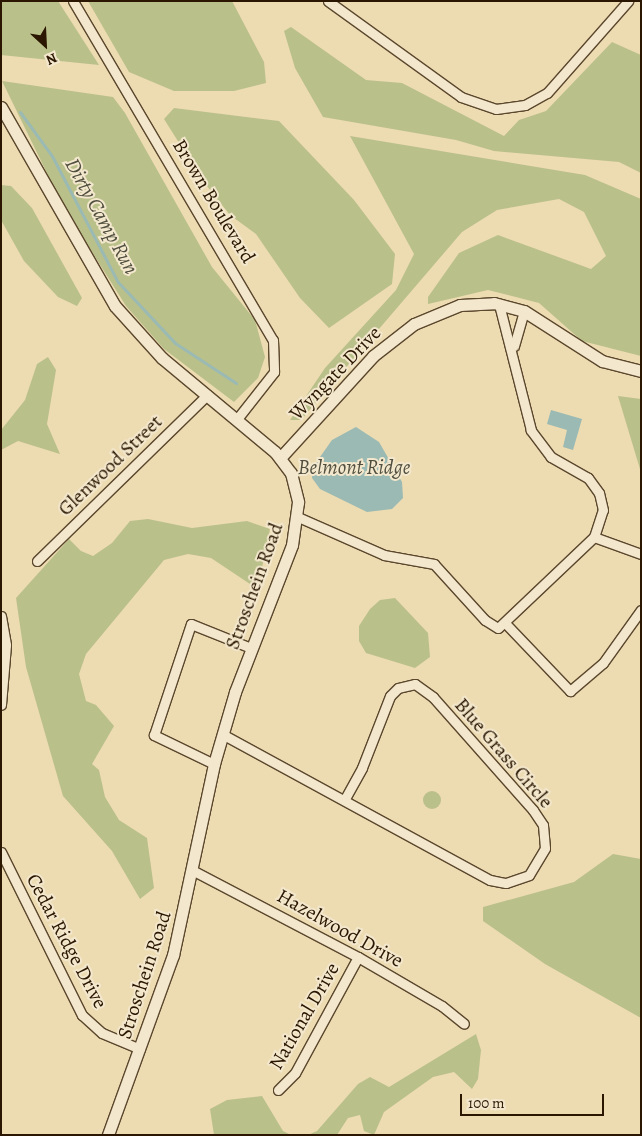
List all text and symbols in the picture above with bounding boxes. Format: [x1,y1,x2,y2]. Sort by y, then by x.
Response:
north arrow [20,20,70,70]
text: N [43,48,60,70]
street label: Brown Boulevard [168,135,260,267]
water label: Dirty Camp Run [60,154,144,278]
street label: Wyngate Drive [284,321,386,425]
street label: Glenwood Street [53,409,167,521]
water label: Belmont Ridge [298,454,410,480]
street label: Stroschein Road [220,519,288,653]
street label: Blue Grass Circle [450,693,558,813]
street label: Cedar Ridge Drive [21,870,113,1012]
street label: Hazelwood Drive [273,883,407,973]
street label: Stroschein Road [112,908,176,1042]
street label: National Drive [264,958,344,1074]
scale bar [462,1084,606,1116]
text: 100 m [468,1093,505,1113]

